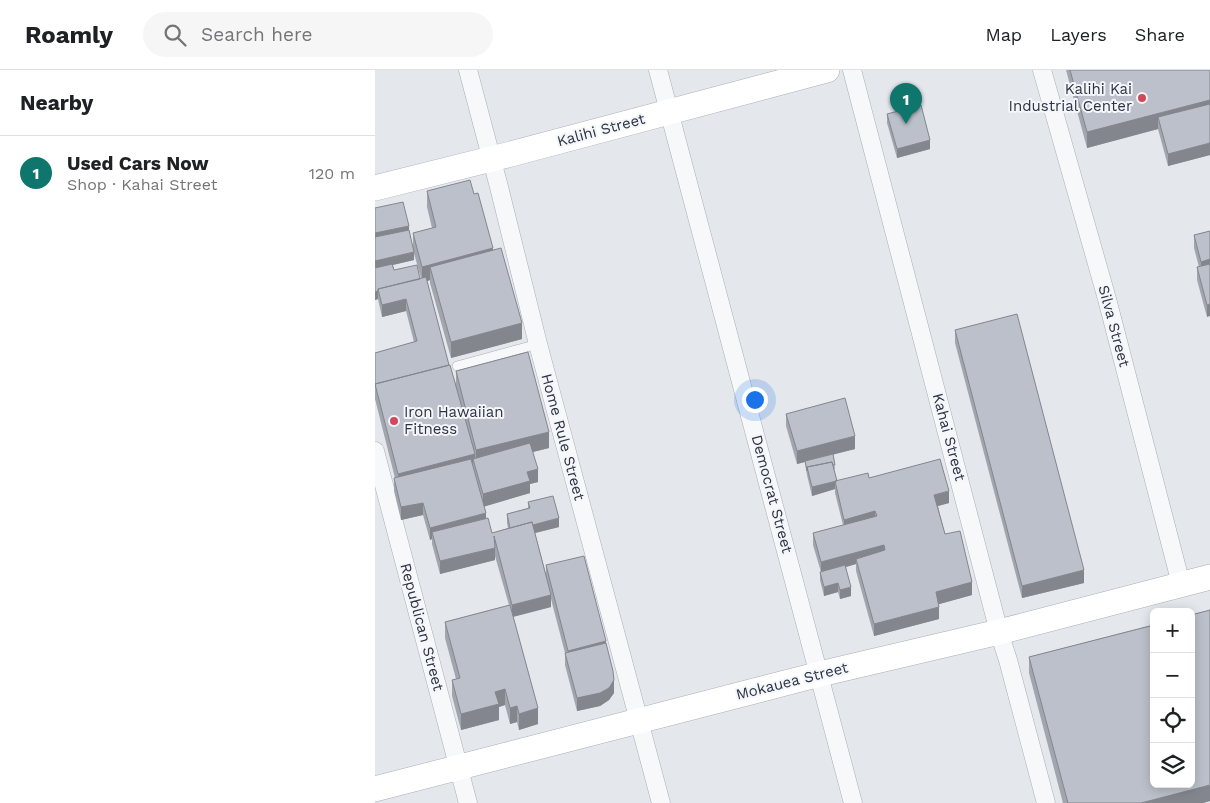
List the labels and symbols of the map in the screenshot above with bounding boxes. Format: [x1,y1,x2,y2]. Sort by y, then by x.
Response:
place label: Kalihi Kai Industrial Center [1009,80,1132,115]
pin: 1 [890,83,922,124]
marker: Kalihi Kai Industrial Center [1136,92,1148,104]
street label: Kalihi Street [555,109,648,150]
street label: Silva Street [1094,283,1134,370]
street label: Home Rule Street [537,372,589,503]
your location [742,387,768,413]
street label: Kahai Street [929,391,970,484]
place label: Iron Hawaiian Fitness [404,403,504,438]
marker: Iron Hawaiian Fitness [388,415,400,427]
street label: Democrat Street [748,433,797,556]
street label: Republican Street [396,561,448,694]
street label: Mokauea Street [734,658,851,704]

